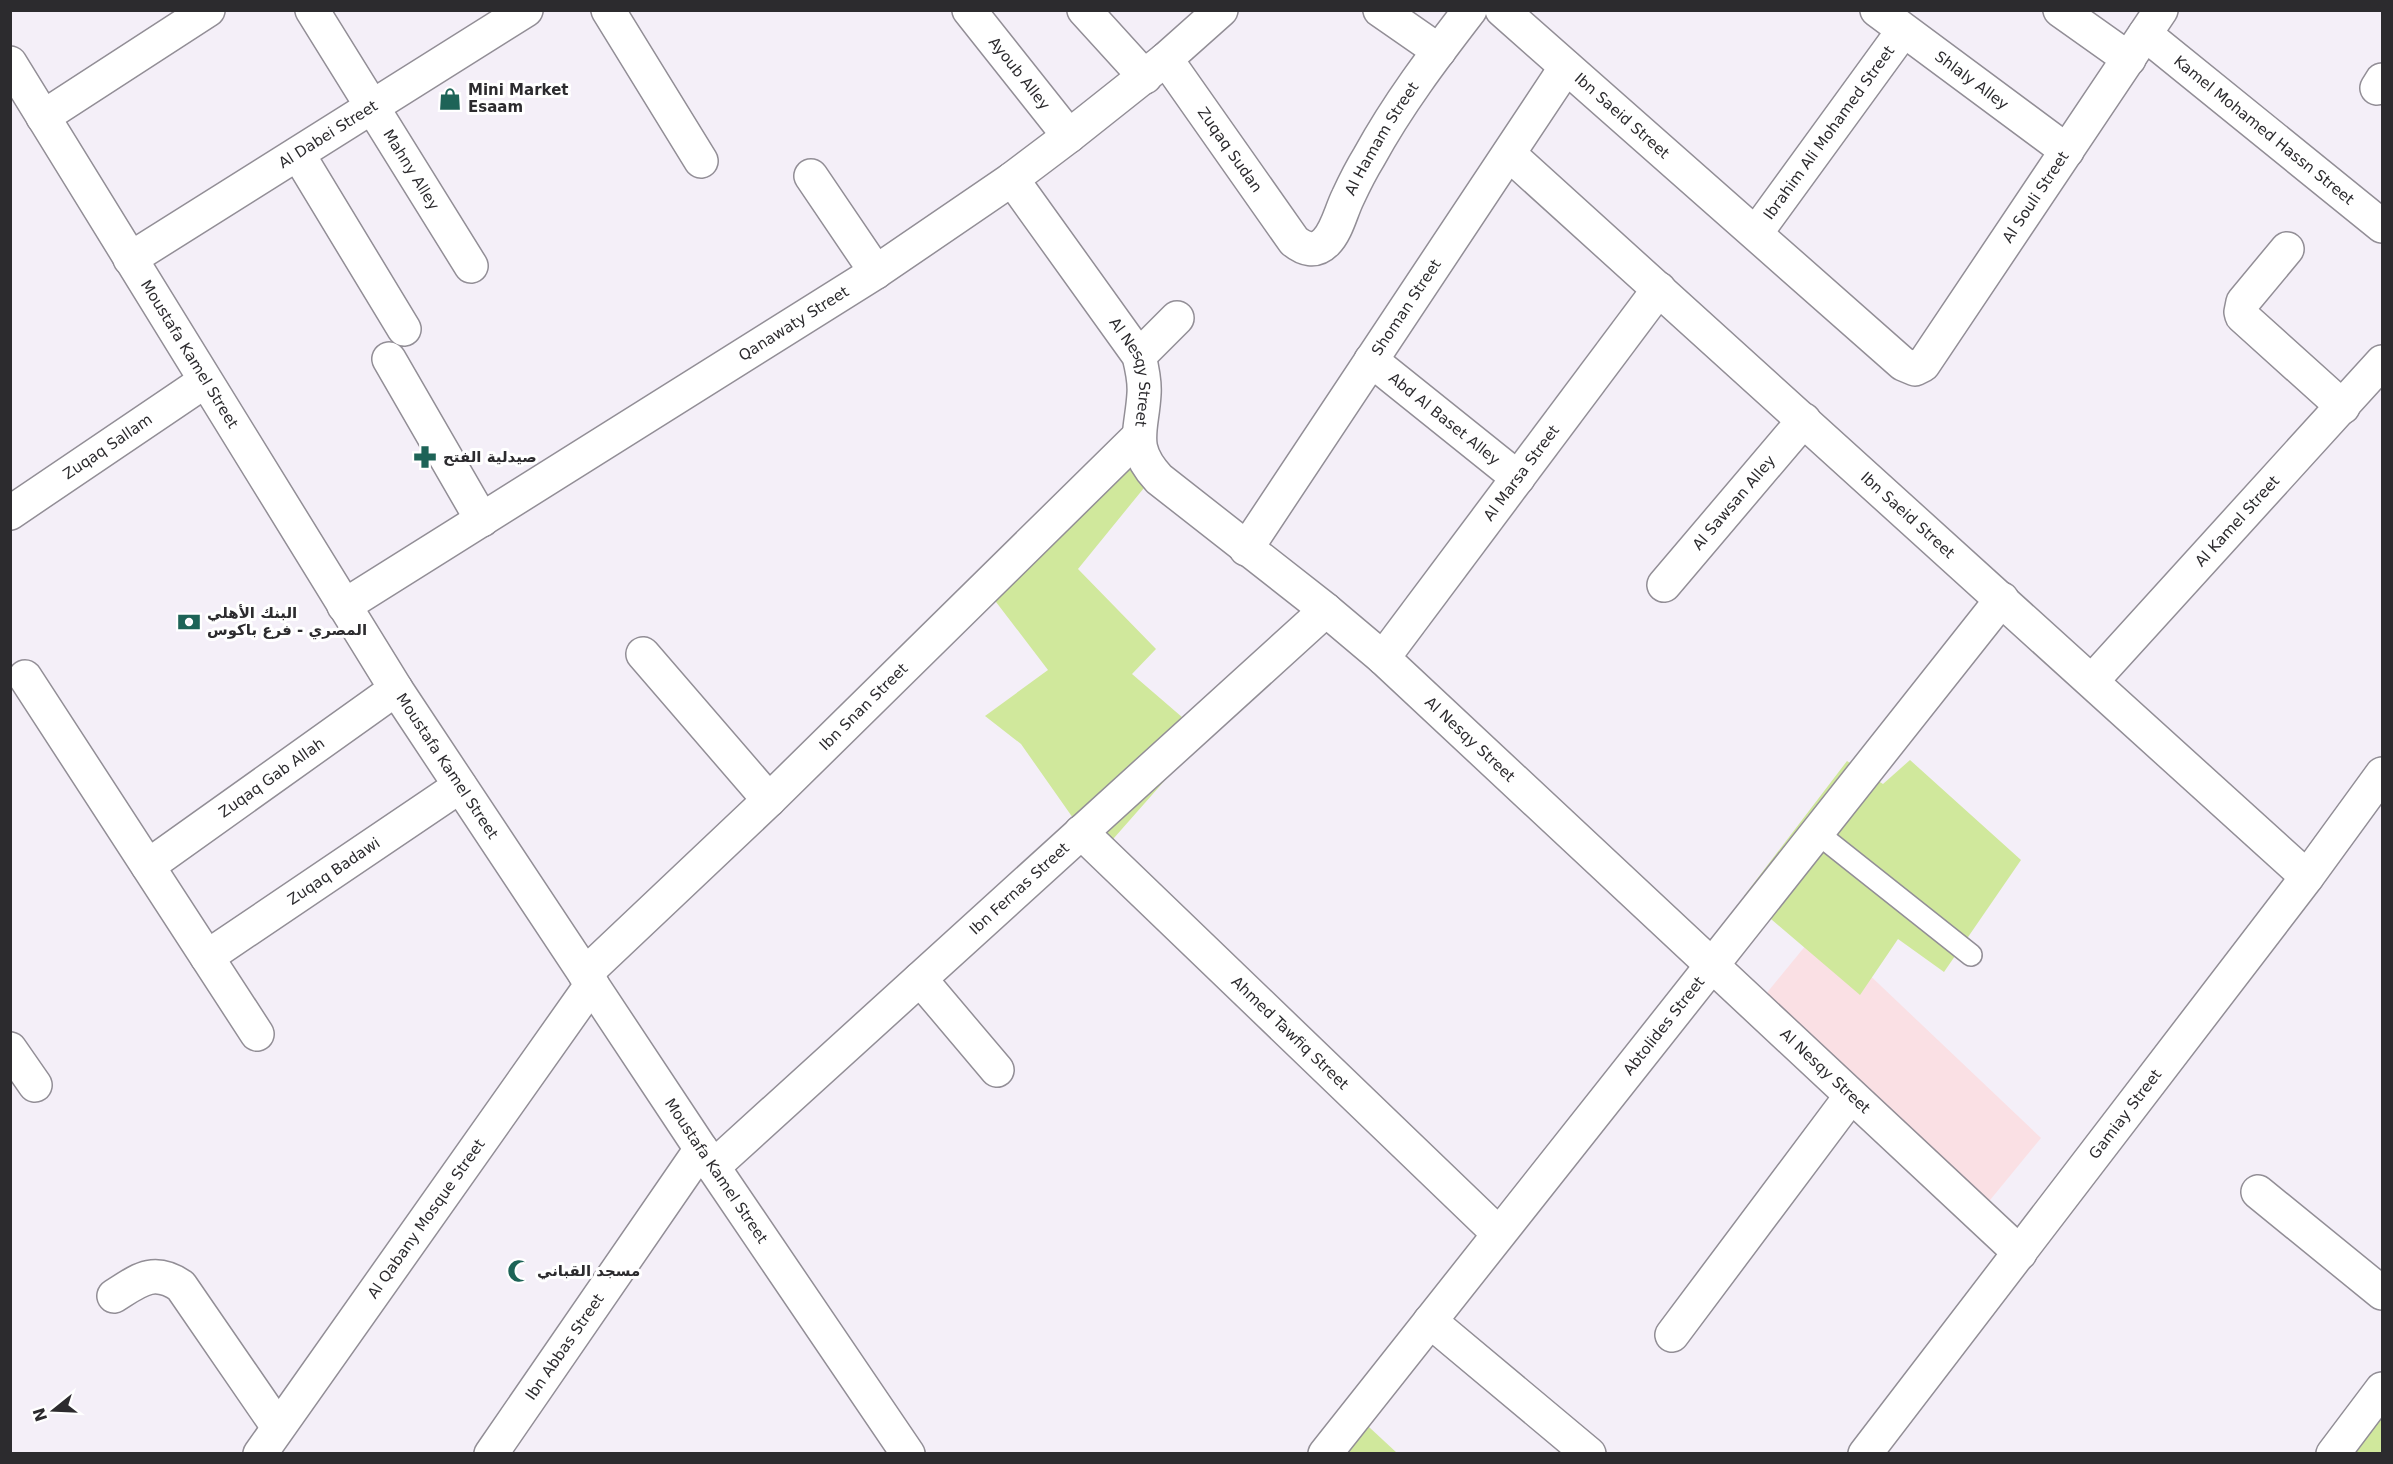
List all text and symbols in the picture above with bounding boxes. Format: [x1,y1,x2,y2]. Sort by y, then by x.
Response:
street label: Ayoub Alley [985,33,1054,114]
street label: Ibrahim Ali Mohamed Street [1760,42,1898,223]
street label: Shlaly Alley [1931,47,2012,114]
street label: Kamel Mohamed Hassn Street [2170,52,2358,209]
street label: Ibn Saeid Street [1571,69,1673,163]
street label: Al Hamam Street [1341,79,1422,198]
place label: Mini Market Esaam [468,81,568,116]
shop icon: Mini Market Esaam [437,86,463,112]
street label: Al Dabei Street [275,97,381,172]
street label: Zuqaq Sudan [1194,104,1266,196]
street label: Mahny Alley [379,126,443,213]
street label: Al Souli Street [1999,148,2073,246]
street label: Shoman Street [1368,256,1445,359]
street label: Moustafa Kamel Street [137,277,242,432]
street label: Qanawaty Street [735,282,852,365]
street label: Al Nesqy Street [1105,314,1153,428]
street label: Abd Al Baset Alley [1385,369,1504,469]
street label: Zuqaq Sallam [60,410,156,483]
street label: Al Marsa Street [1480,422,1563,524]
pharmacy icon: صيدلية الفتح [412,444,438,470]
place label: صيدلية الفتح [443,448,537,466]
street label: Al Sawsan Alley [1689,452,1779,554]
street label: Ibn Saeid Street [1857,468,1958,562]
street label: Al Kamel Street [2191,472,2283,570]
place label: البنك الأهلي المصري - فرع باكوس [207,604,367,640]
bank icon: البنك الأهلي المصري - فرع باكوس [176,609,202,635]
street label: Ibn Snan Street [816,660,912,754]
street label: Moustafa Kamel Street [392,690,502,842]
street label: Al Nesqy Street [1421,693,1519,786]
street label: Zuqaq Gab Allah [215,734,328,821]
street label: Zuqaq Badawi [284,834,383,909]
street label: Ibn Fernas Street [966,839,1073,938]
street label: Ahmed Tawfiq Street [1228,973,1352,1093]
street label: Abtolides Street [1620,973,1708,1079]
street label: Al Nesqy Street [1777,1025,1874,1117]
street label: Gamiay Street [2085,1066,2165,1163]
street label: Moustafa Kamel Street [661,1095,771,1247]
street label: Al Qabany Mosque Street [364,1136,489,1302]
mosque icon: مسجد القباني [506,1258,532,1284]
place label: مسجد القباني [537,1262,640,1280]
street label: Ibn Abbas Street [522,1290,608,1404]
north arrow [24,1380,84,1440]
text: N [29,1405,51,1424]

